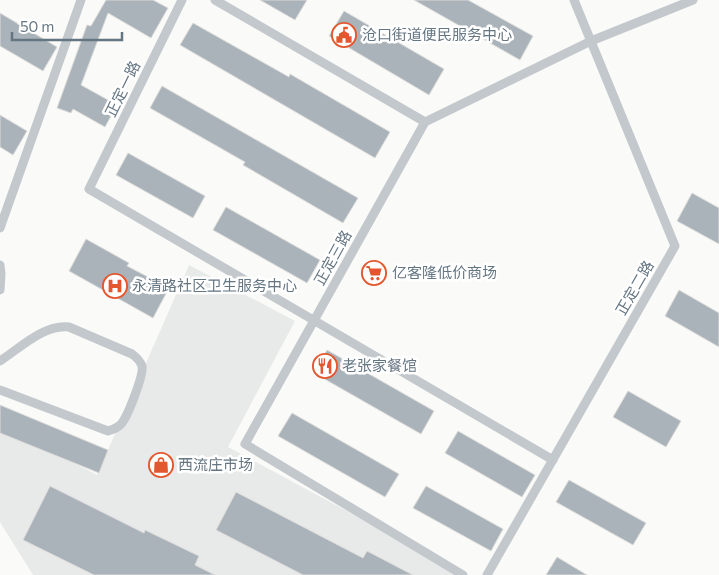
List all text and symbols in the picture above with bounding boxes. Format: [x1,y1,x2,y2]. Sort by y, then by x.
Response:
scale bar [12,10,122,42]
text: 50 m [20,17,54,35]
public building icon: 沧口街道便民服务中心 [331,22,357,48]
place label: 沧口街道便民服务中心 [362,25,512,43]
street label: 正定一路 [101,58,143,119]
street label: 正定三路 [310,227,355,288]
street label: 正定二路 [611,257,657,318]
supermarket icon: 亿客隆低价商场 [361,260,387,286]
place label: 亿客隆低价商场 [392,263,497,281]
hospital icon: 永清路社区卫生服务中心 [102,273,128,299]
place label: 永清路社区卫生服务中心 [132,276,297,294]
restaurant icon: 老张家餐馆 [312,353,338,379]
place label: 老张家餐馆 [342,356,417,374]
shop icon: 西流庄市场 [148,452,174,478]
place label: 西流庄市场 [178,455,253,473]

